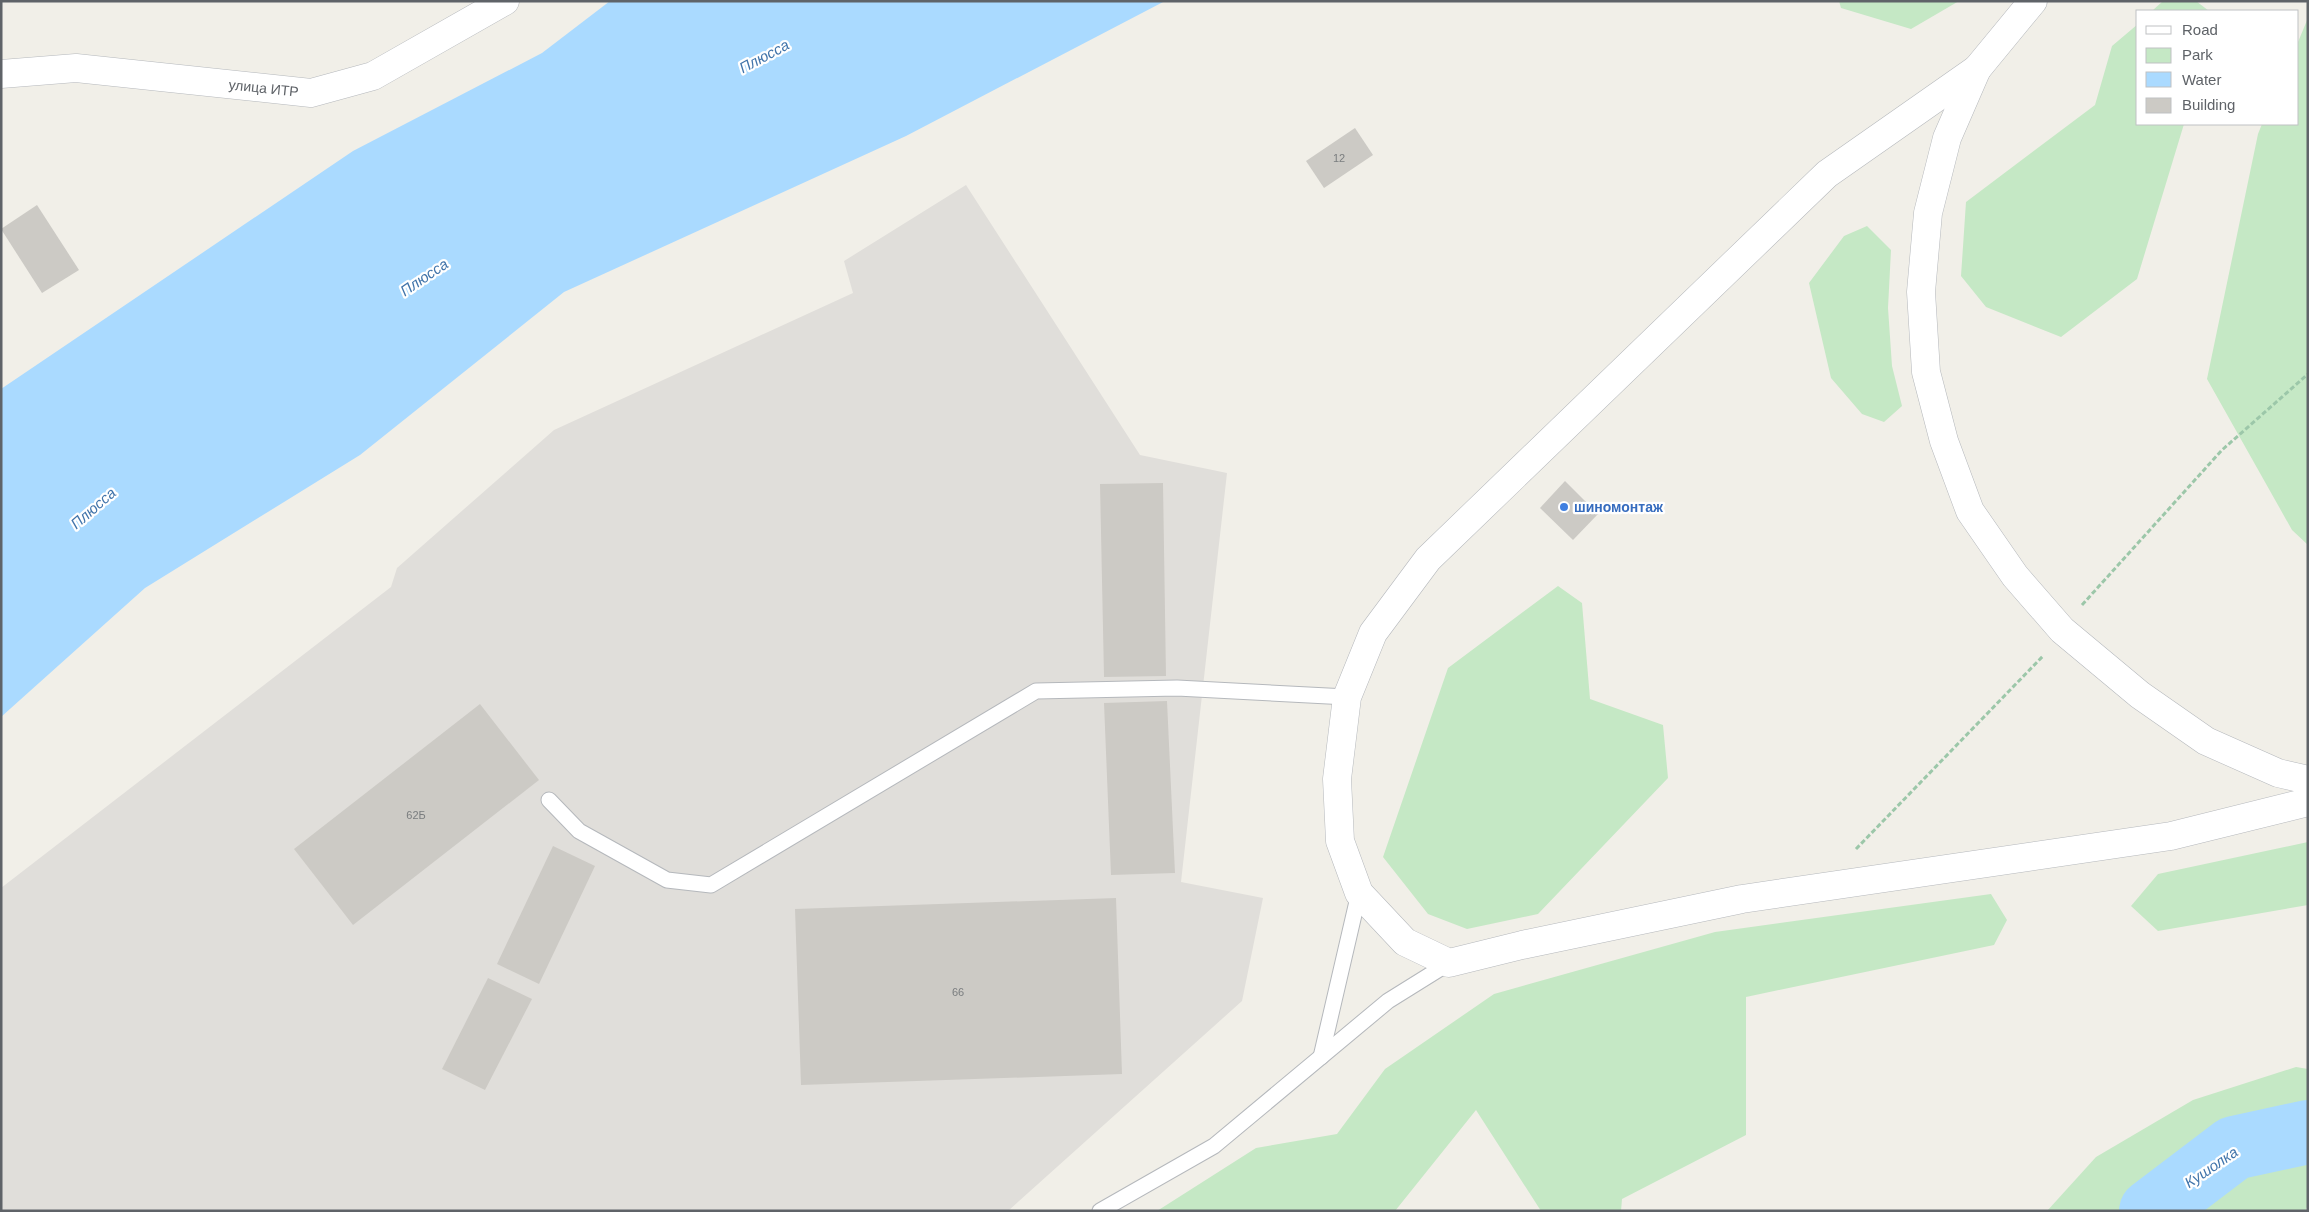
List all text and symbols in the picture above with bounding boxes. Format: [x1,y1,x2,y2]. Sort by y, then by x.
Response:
legend [2136,10,2299,125]
text: Road [2182,21,2218,38]
water label: Плюсса [736,36,792,76]
text: Park [2182,46,2213,63]
text: Water [2182,71,2221,88]
street label: улица ИТР [228,76,300,100]
text: Building [2182,96,2235,113]
house number: 12 [1333,152,1345,164]
water label: Плюсса [397,255,451,299]
water label: Плюсса [67,484,119,532]
place label: шиномонтаж [1574,499,1664,515]
marker: шиномонтаж [1558,501,1570,513]
house number: 62Б [406,809,426,821]
house number: 66 [952,986,964,998]
water label: Кушолка [2181,1143,2241,1191]

